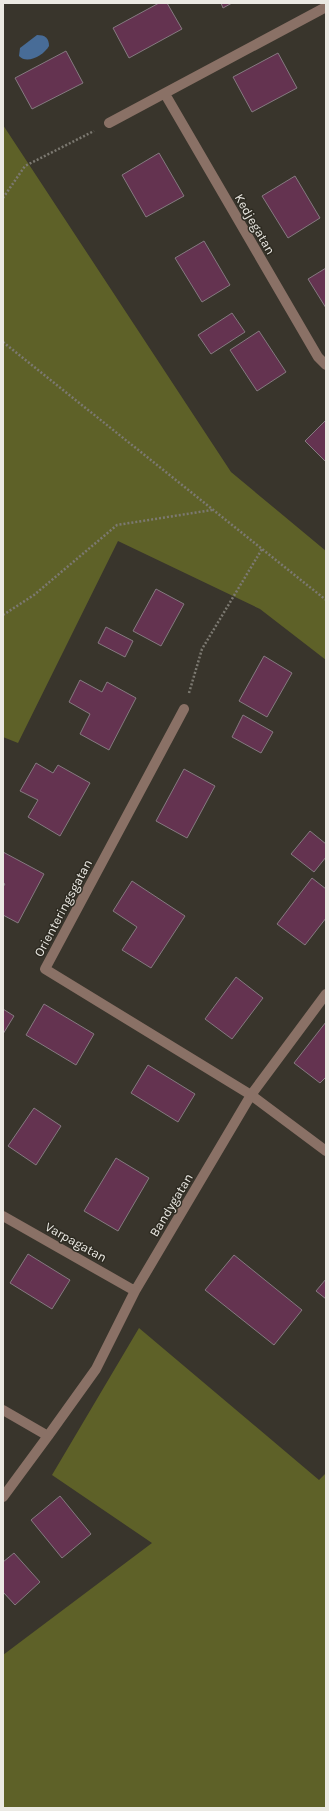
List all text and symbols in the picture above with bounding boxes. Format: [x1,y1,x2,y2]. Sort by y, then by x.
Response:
street label: Kedjegatan [232,191,278,257]
street label: Orienteringsgatan [31,857,95,959]
street label: Bandygatan [146,1171,196,1239]
street label: Varpagatan [43,1219,109,1265]

